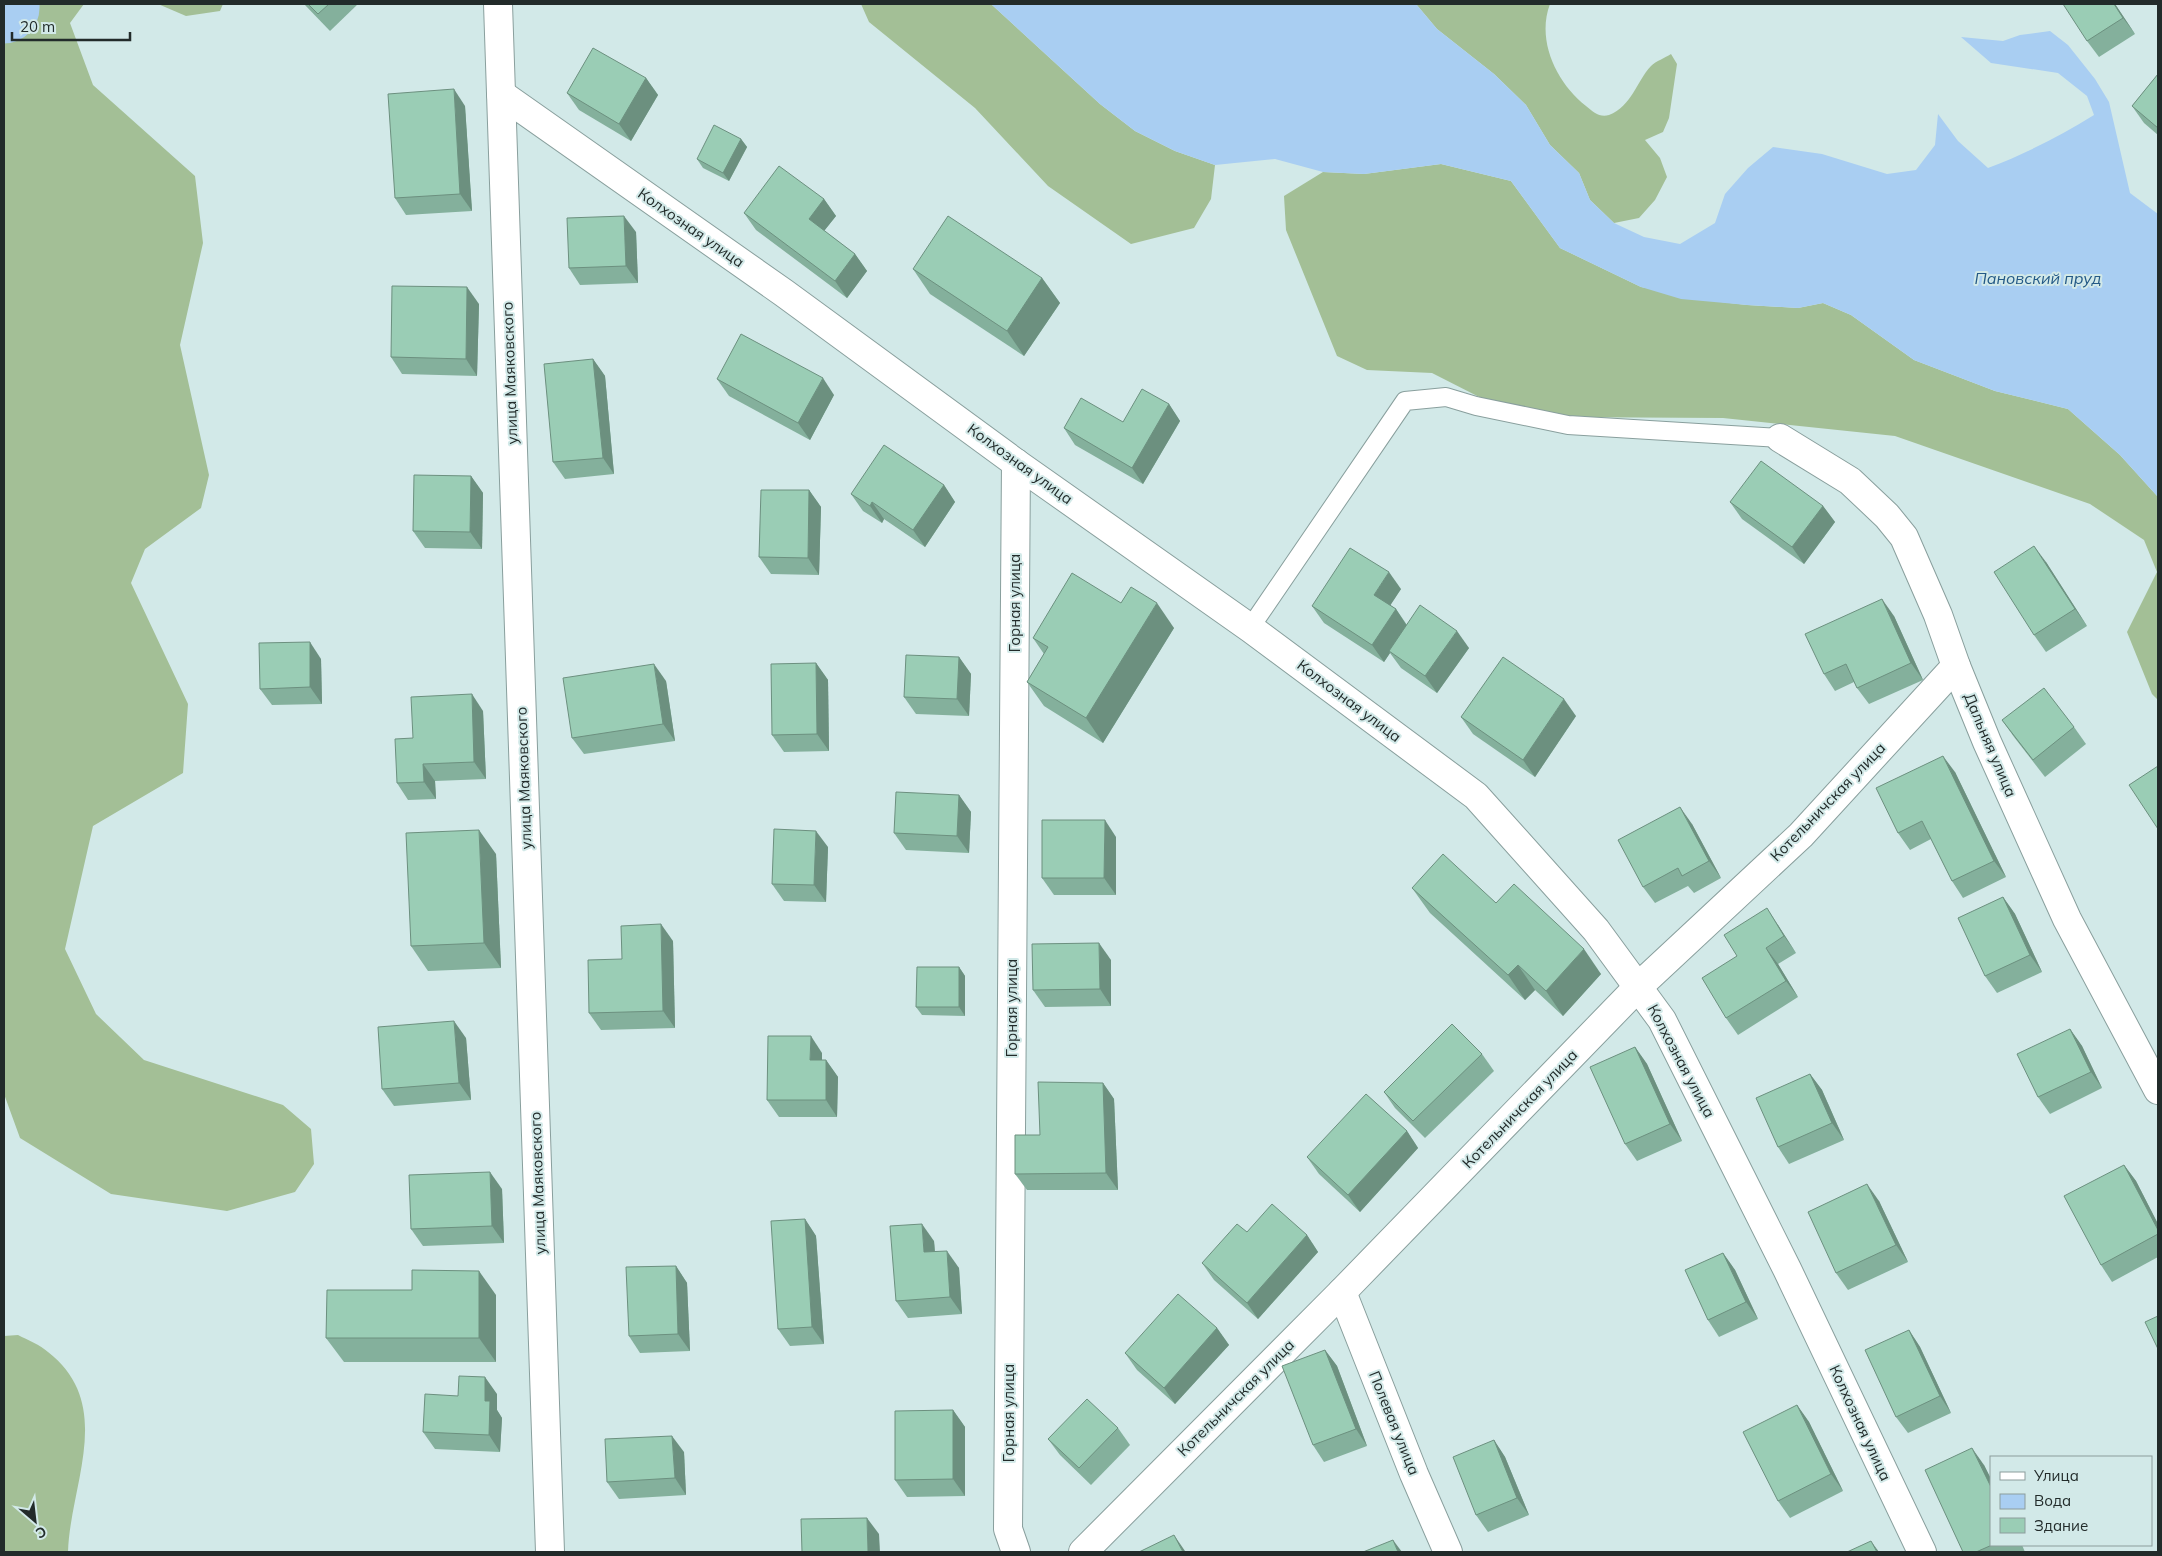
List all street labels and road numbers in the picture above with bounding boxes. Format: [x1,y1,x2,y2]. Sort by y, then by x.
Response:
street label: Колхозная улица [634,184,748,271]
street label: улица Маяковского [498,301,521,445]
street label: Колхозная улица [964,419,1077,508]
street label: Горная улица [1005,554,1024,652]
street label: Колхозная улица [1293,655,1405,746]
street label: Дальняя улица [1960,690,2021,800]
street label: улица Маяковского [512,706,535,850]
street label: Котельничская улица [1766,738,1889,865]
street label: Горная улица [1002,959,1021,1057]
street label: Колхозная улица [1644,1001,1719,1121]
street label: Котельничская улица [1458,1045,1581,1172]
street label: улица Маяковского [526,1111,549,1255]
street label: Котельничская улица [1173,1335,1298,1460]
street label: Колхозная улица [1825,1362,1896,1484]
street label: Горная улица [999,1364,1018,1462]
street label: Полевая улица [1365,1368,1424,1478]

